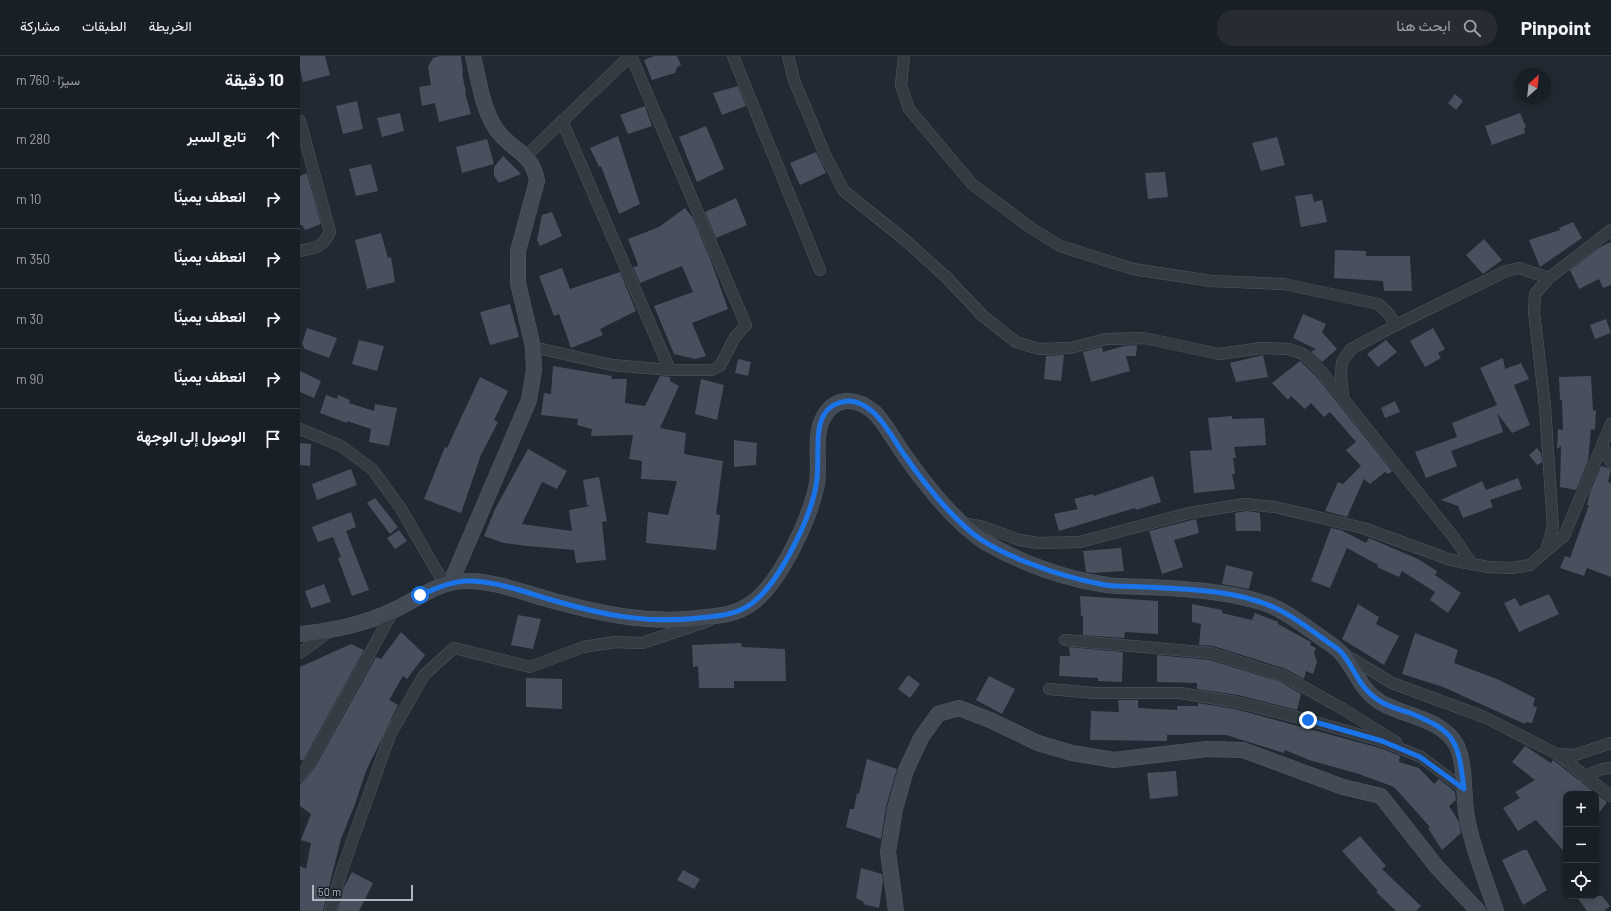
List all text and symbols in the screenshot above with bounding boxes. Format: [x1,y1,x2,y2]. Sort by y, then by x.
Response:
search box [1217,10,1497,46]
text: ابحث هنا [1396,16,1451,34]
text: Pinpoint [1521,16,1591,39]
text: مشاركة [20,17,60,34]
text: الطبقات [82,17,126,34]
text: الخريطة [148,17,192,34]
icon: search [1461,17,1483,39]
north arrow [1515,68,1551,104]
text: 10 دقيقة [225,69,284,89]
text: سيرًا · 760 m [16,72,80,88]
text: تابع السير [187,127,246,145]
icon: ahead [262,128,284,150]
text: 280 m [16,131,50,147]
text: انعطف يمينًا [174,187,246,205]
icon: right [262,188,284,210]
text: 10 m [16,191,41,207]
text: انعطف يمينًا [174,247,246,265]
icon: right [262,248,284,270]
text: 350 m [16,251,50,267]
text: انعطف يمينًا [174,307,246,325]
icon: right [262,308,284,330]
text: 30 m [16,311,43,327]
text: انعطف يمينًا [174,367,246,385]
icon: right [262,368,284,390]
text: 90 m [16,371,44,387]
text: الوصول إلى الوجهة [136,427,246,445]
icon: arrive [262,428,284,450]
route start [411,586,429,604]
route end [1299,711,1317,729]
map controls [1563,791,1599,899]
button: + [1563,791,1599,827]
button: − [1563,827,1599,863]
button: locate [1563,863,1599,899]
scale bar [312,883,413,902]
text: 50 m [318,885,341,898]

